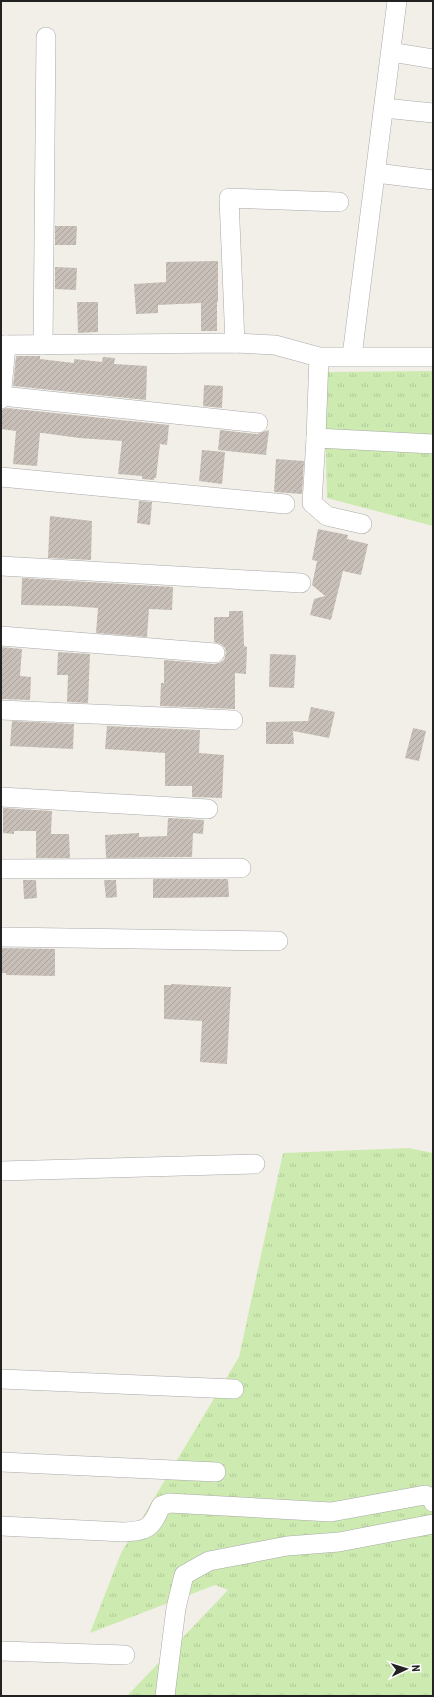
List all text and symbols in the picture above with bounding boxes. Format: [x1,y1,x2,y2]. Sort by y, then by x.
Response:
north arrow [386,1649,426,1689]
text: N [409,1665,422,1672]

